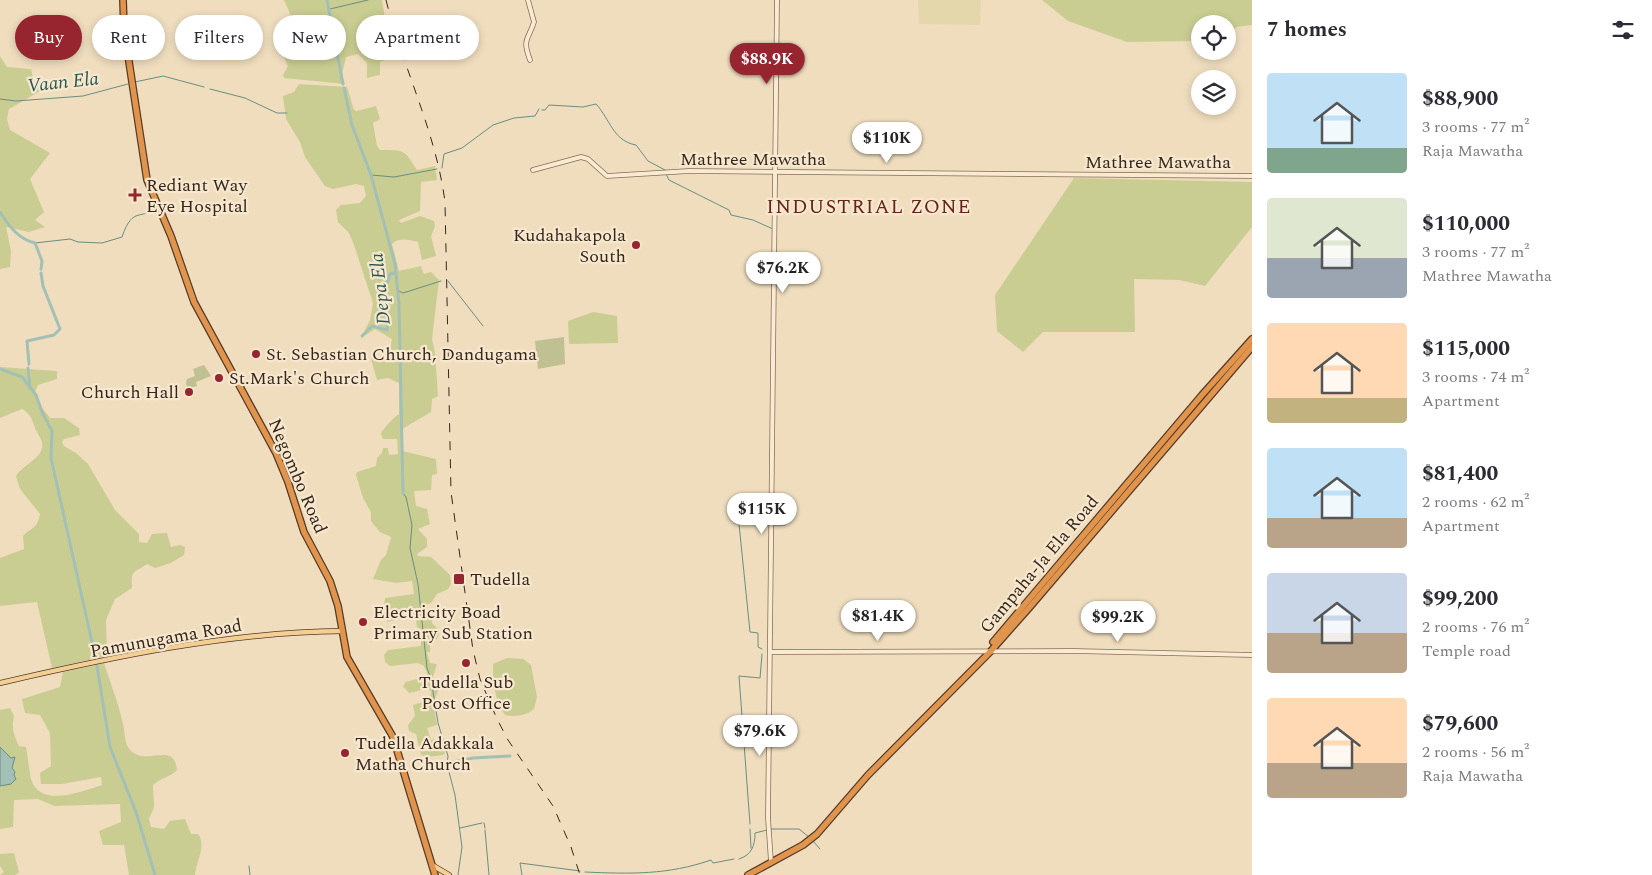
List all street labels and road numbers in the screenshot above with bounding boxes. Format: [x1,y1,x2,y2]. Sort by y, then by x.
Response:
street label: Mathree Mawatha [680,146,826,173]
street label: Mathree Mawatha [1085,149,1231,176]
street label: Negombo Road [261,414,334,538]
street label: Gampaha-Ja Ela Road [973,489,1105,639]
street label: Pamunugama Road [88,612,244,665]

